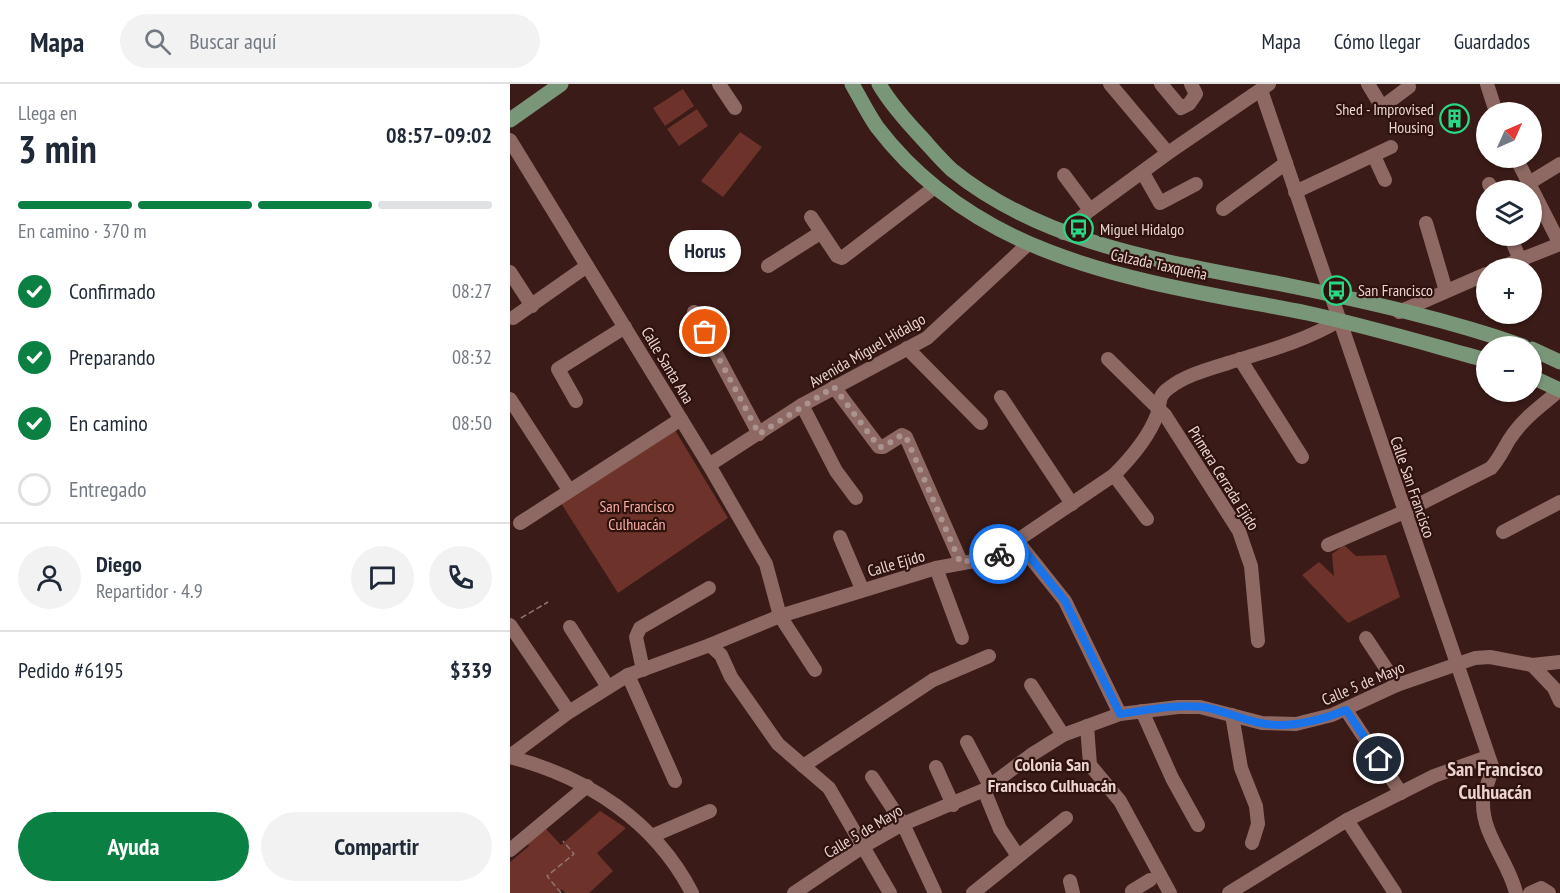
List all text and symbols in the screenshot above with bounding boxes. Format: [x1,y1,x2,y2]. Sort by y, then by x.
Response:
search box [120,14,540,68]
text: Mapa [30,23,84,60]
icon: search [141,25,174,58]
text: Buscar aquí [189,27,277,55]
text: Mapa [1262,28,1301,55]
text: Cómo llegar [1334,28,1421,55]
text: Guardados [1454,28,1530,55]
place label: Shed - Improvised Housing [1335,99,1434,137]
text: Llega en [18,100,77,126]
building icon: Shed - Improvised Housing [1439,102,1471,134]
north arrow [1476,102,1542,168]
map controls [1476,102,1542,402]
text: 08:57–09:02 [386,121,492,149]
text: 3 min [18,123,97,174]
button: layers [1476,180,1542,246]
bus stop icon: Miguel Hidalgo [1063,213,1095,245]
text: En camino · 370 m [18,218,147,244]
place label: Miguel Hidalgo [1100,219,1184,239]
callout: Horus [669,230,741,272]
text: Horus [684,238,726,264]
street label: Calzada Taxqueña [1109,244,1209,284]
button: + [1476,258,1542,324]
bus stop icon: San Francisco [1321,274,1353,306]
icon: check [18,275,51,308]
text: Confirmado [69,277,155,305]
text: 08:27 [452,278,492,304]
place label: San Francisco [1358,280,1433,300]
pin [679,306,730,357]
street label: Avenida Miguel Hidalgo [805,308,929,391]
icon: bag [688,315,721,348]
street label: Calle Santa Ana [637,323,699,407]
button: − [1476,336,1542,402]
icon: check [18,341,51,374]
text: Preparando [69,343,155,371]
text: 08:32 [452,344,492,370]
icon: check [18,407,51,440]
text: En camino [69,409,148,437]
text: 08:50 [452,410,492,436]
street label: Primera Cerrada Ejido [1184,422,1264,534]
street label: Calle San Francisco [1386,434,1440,540]
text: Entregado [69,475,146,503]
park label: San Francisco Culhuacán [600,496,675,534]
courier [969,524,1029,584]
icon: bike [983,538,1016,571]
street label: Calle Ejido [865,545,927,581]
button: person [18,546,81,609]
button: chat [351,546,414,609]
button: phone [429,546,492,609]
text: Diego [96,550,142,578]
text: Repartidor · 4.9 [96,578,203,604]
text: Pedido #6195 [18,656,124,684]
text: $339 [450,656,492,684]
street label: Calle 5 de Mayo [1319,657,1407,709]
pin [1353,733,1404,784]
icon: home [1362,742,1395,775]
district label: Colonia San Francisco Culhuacán [988,753,1116,797]
district label: San Francisco Culhuacán [1447,756,1543,805]
street label: Calle 5 de Mayo [820,800,906,862]
button: Ayuda [18,812,249,881]
button: Compartir [261,812,492,881]

